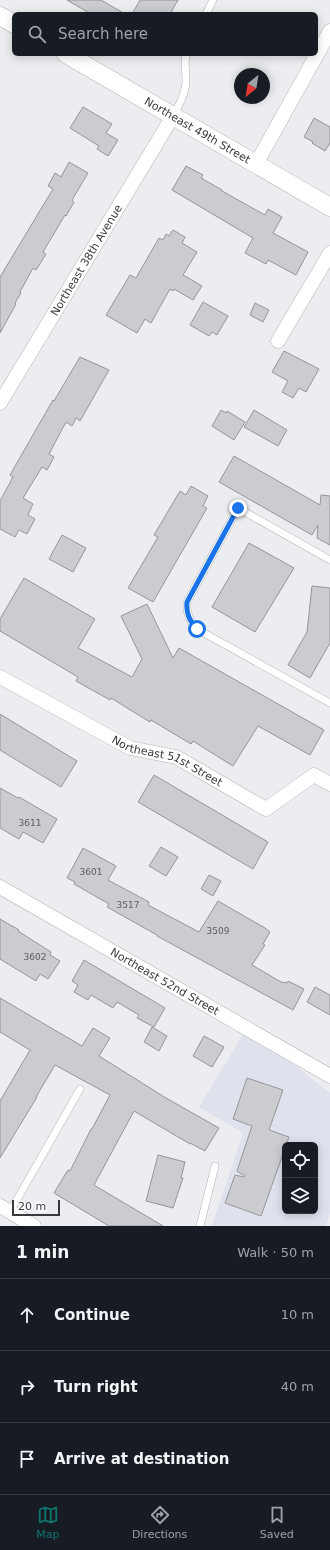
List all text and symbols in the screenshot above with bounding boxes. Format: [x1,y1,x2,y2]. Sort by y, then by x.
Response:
search box [12,12,318,56]
icon: search [26,23,48,45]
text: Search here [58,25,148,43]
north arrow [234,68,270,104]
street label: Northeast 49th Street [142,94,253,166]
street label: Northeast 38th Avenue [48,202,125,318]
route end [229,499,247,517]
route start [188,620,206,638]
street label: Northeast 51st Street [110,733,225,789]
house number: 3611 [19,818,41,828]
house number: 3601 [80,867,102,877]
house number: 3517 [117,900,139,910]
house number: 3509 [207,926,230,936]
street label: Northeast 52nd Street [108,945,222,1018]
house number: 3602 [24,952,46,962]
map controls [282,1142,318,1214]
button: locate [282,1142,318,1178]
button: layers [282,1178,318,1214]
scale bar [12,1198,60,1217]
text: 20 m [18,1200,46,1213]
text: 1 min [16,1242,69,1262]
text: Walk · 50 m [237,1245,314,1260]
icon: ahead [16,1304,38,1326]
text: Continue [54,1306,130,1324]
text: 10 m [281,1307,314,1322]
icon: right [16,1376,38,1398]
text: Turn right [54,1378,138,1396]
text: 40 m [281,1379,314,1394]
icon: arrive [16,1448,38,1470]
text: Arrive at destination [54,1450,229,1468]
tab: Map [36,1504,59,1541]
tab: Directions [132,1504,187,1541]
tab: Saved [260,1504,294,1541]

